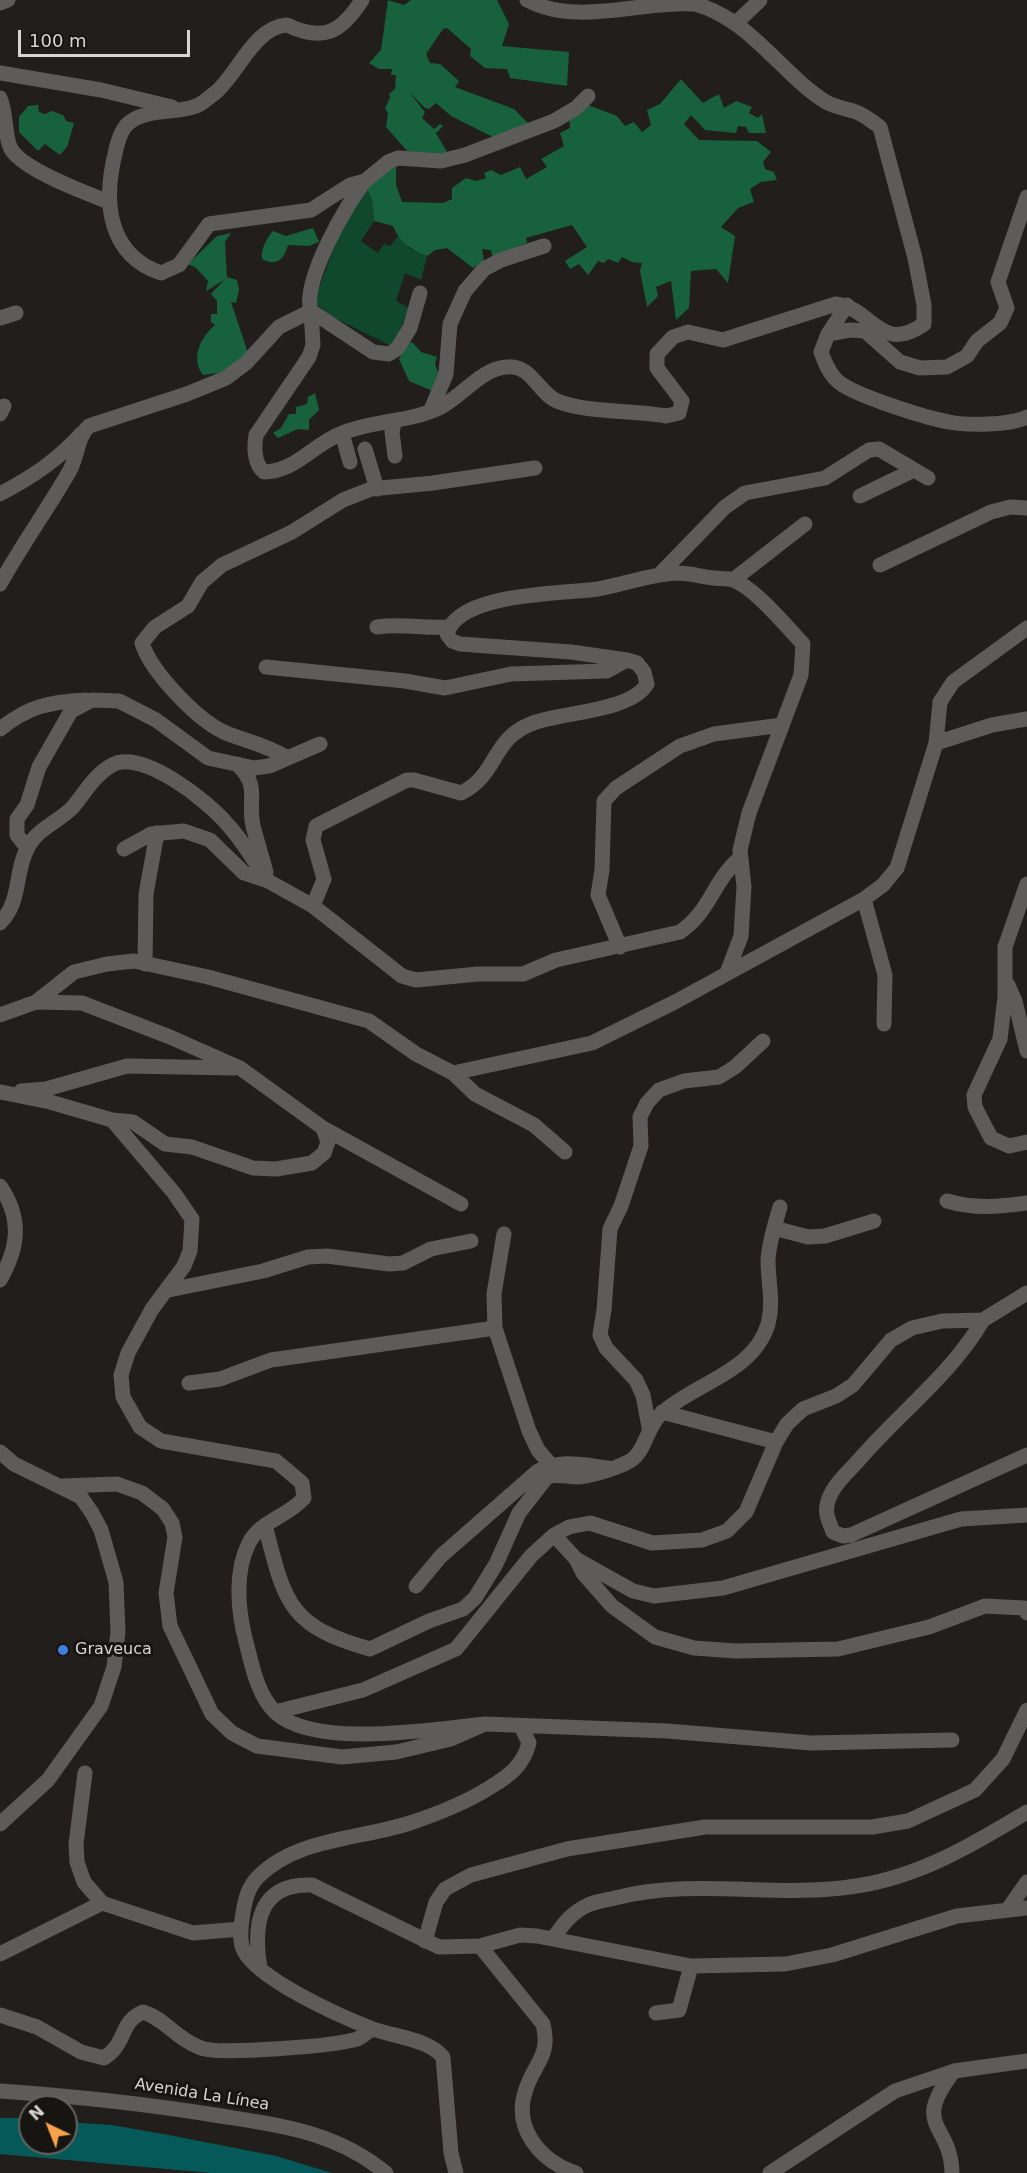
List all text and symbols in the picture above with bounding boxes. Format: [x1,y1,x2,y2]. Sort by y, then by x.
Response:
scale bar [21,18,194,56]
text: 100 m [29,30,87,51]
place label: Graveuca [75,1640,152,1660]
marker: Graveuca [56,1643,70,1657]
street label: Avenida La Línea [133,2075,271,2115]
north arrow [18,2095,78,2155]
text: N [25,2101,48,2124]

